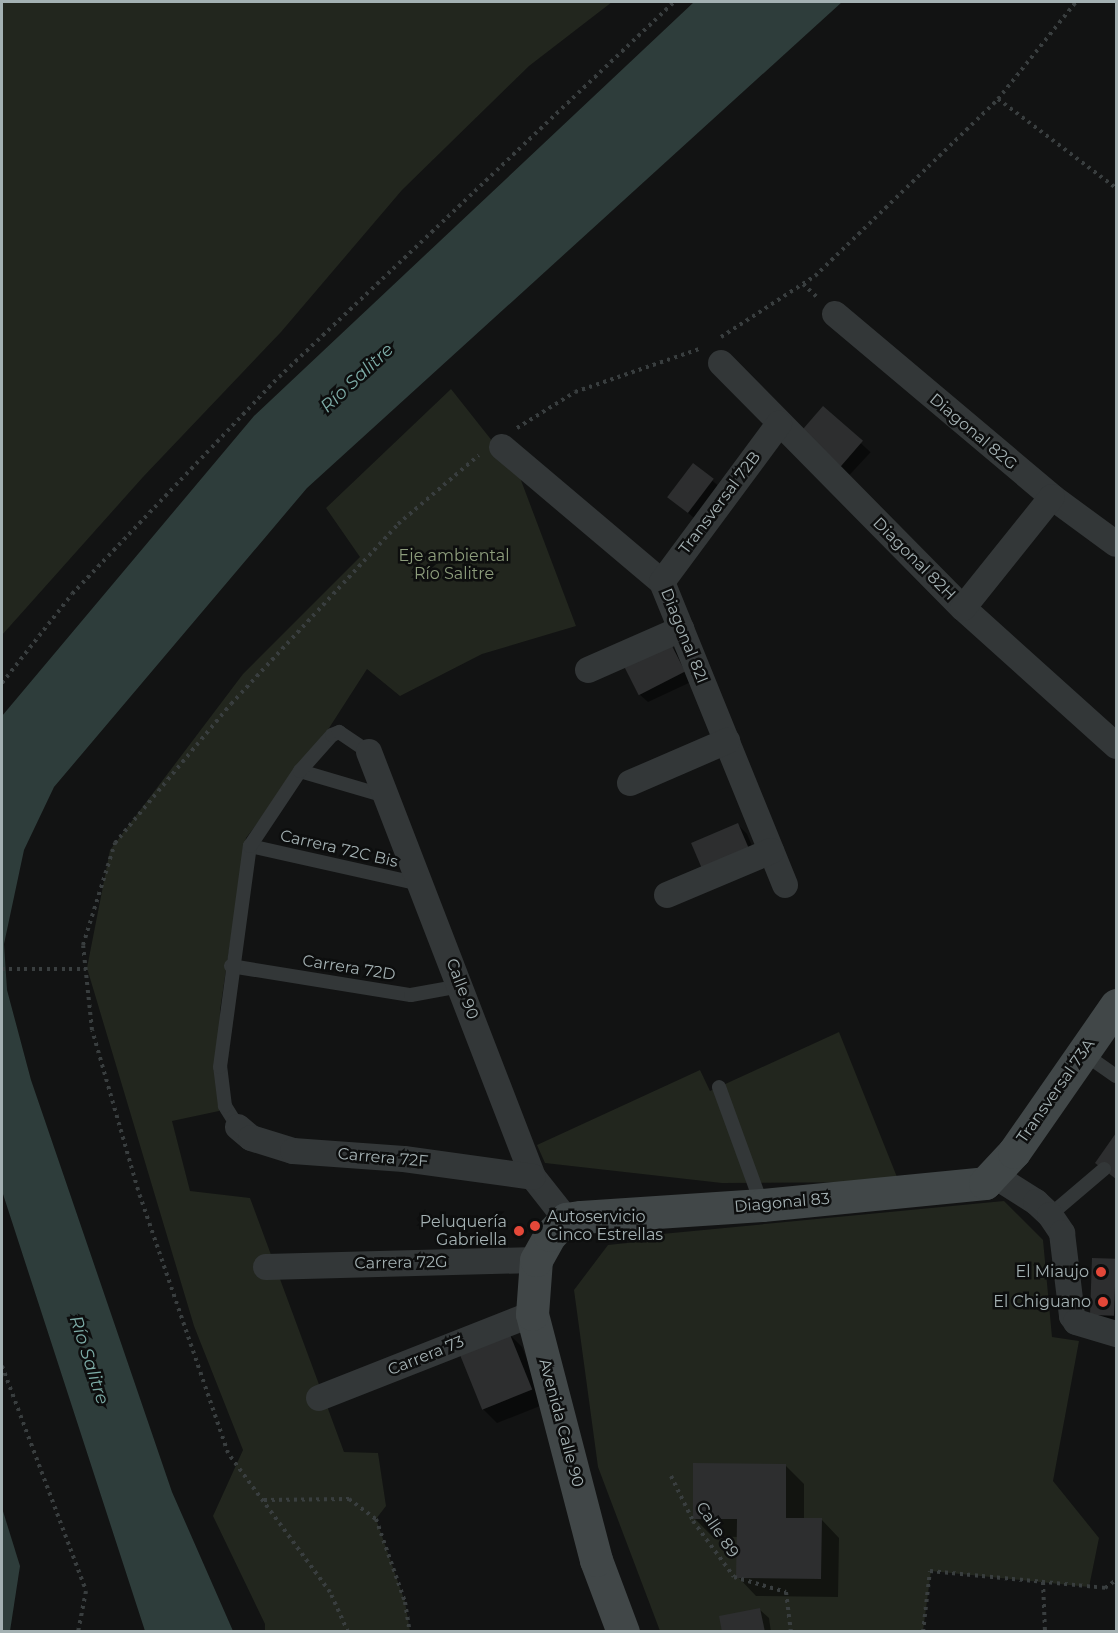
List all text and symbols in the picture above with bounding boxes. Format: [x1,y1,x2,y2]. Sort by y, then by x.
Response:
water label: Río Salitre [316,339,398,417]
street label: Diagonal 82G [925,390,1021,474]
street label: Transversal 72B [675,448,765,558]
street label: Diagonal 82H [869,514,959,604]
park label: Eje ambiental Río Salitre [399,546,509,584]
street label: Diagonal 82I [656,586,712,686]
street label: Carrera 72C Bis [278,826,400,872]
street label: Carrera 72D [301,951,397,985]
street label: Calle 90 [442,956,482,1022]
street label: Transversal 73A [1013,1035,1099,1147]
street label: Carrera 72F [337,1144,429,1172]
street label: Diagonal 83 [733,1189,831,1217]
place label: Autoservicio Cinco Estrellas [547,1207,663,1245]
place label: Peluquería Gabriella [420,1212,507,1250]
marker: Autoservicio Cinco Estrellas [528,1219,542,1233]
marker: Peluquería Gabriella [512,1224,526,1238]
street label: Carrera 72G [354,1253,448,1273]
place label: El Miaujo [1016,1262,1089,1282]
marker: El Miaujo [1094,1265,1108,1279]
place label: El Chiguano [993,1292,1091,1312]
marker: El Chiguano [1096,1295,1110,1309]
water label: Río Salitre [65,1313,113,1407]
street label: Carrera 73 [385,1332,467,1380]
street label: Avenida Calle 90 [535,1357,587,1489]
street label: Calle 89 [691,1498,743,1562]

